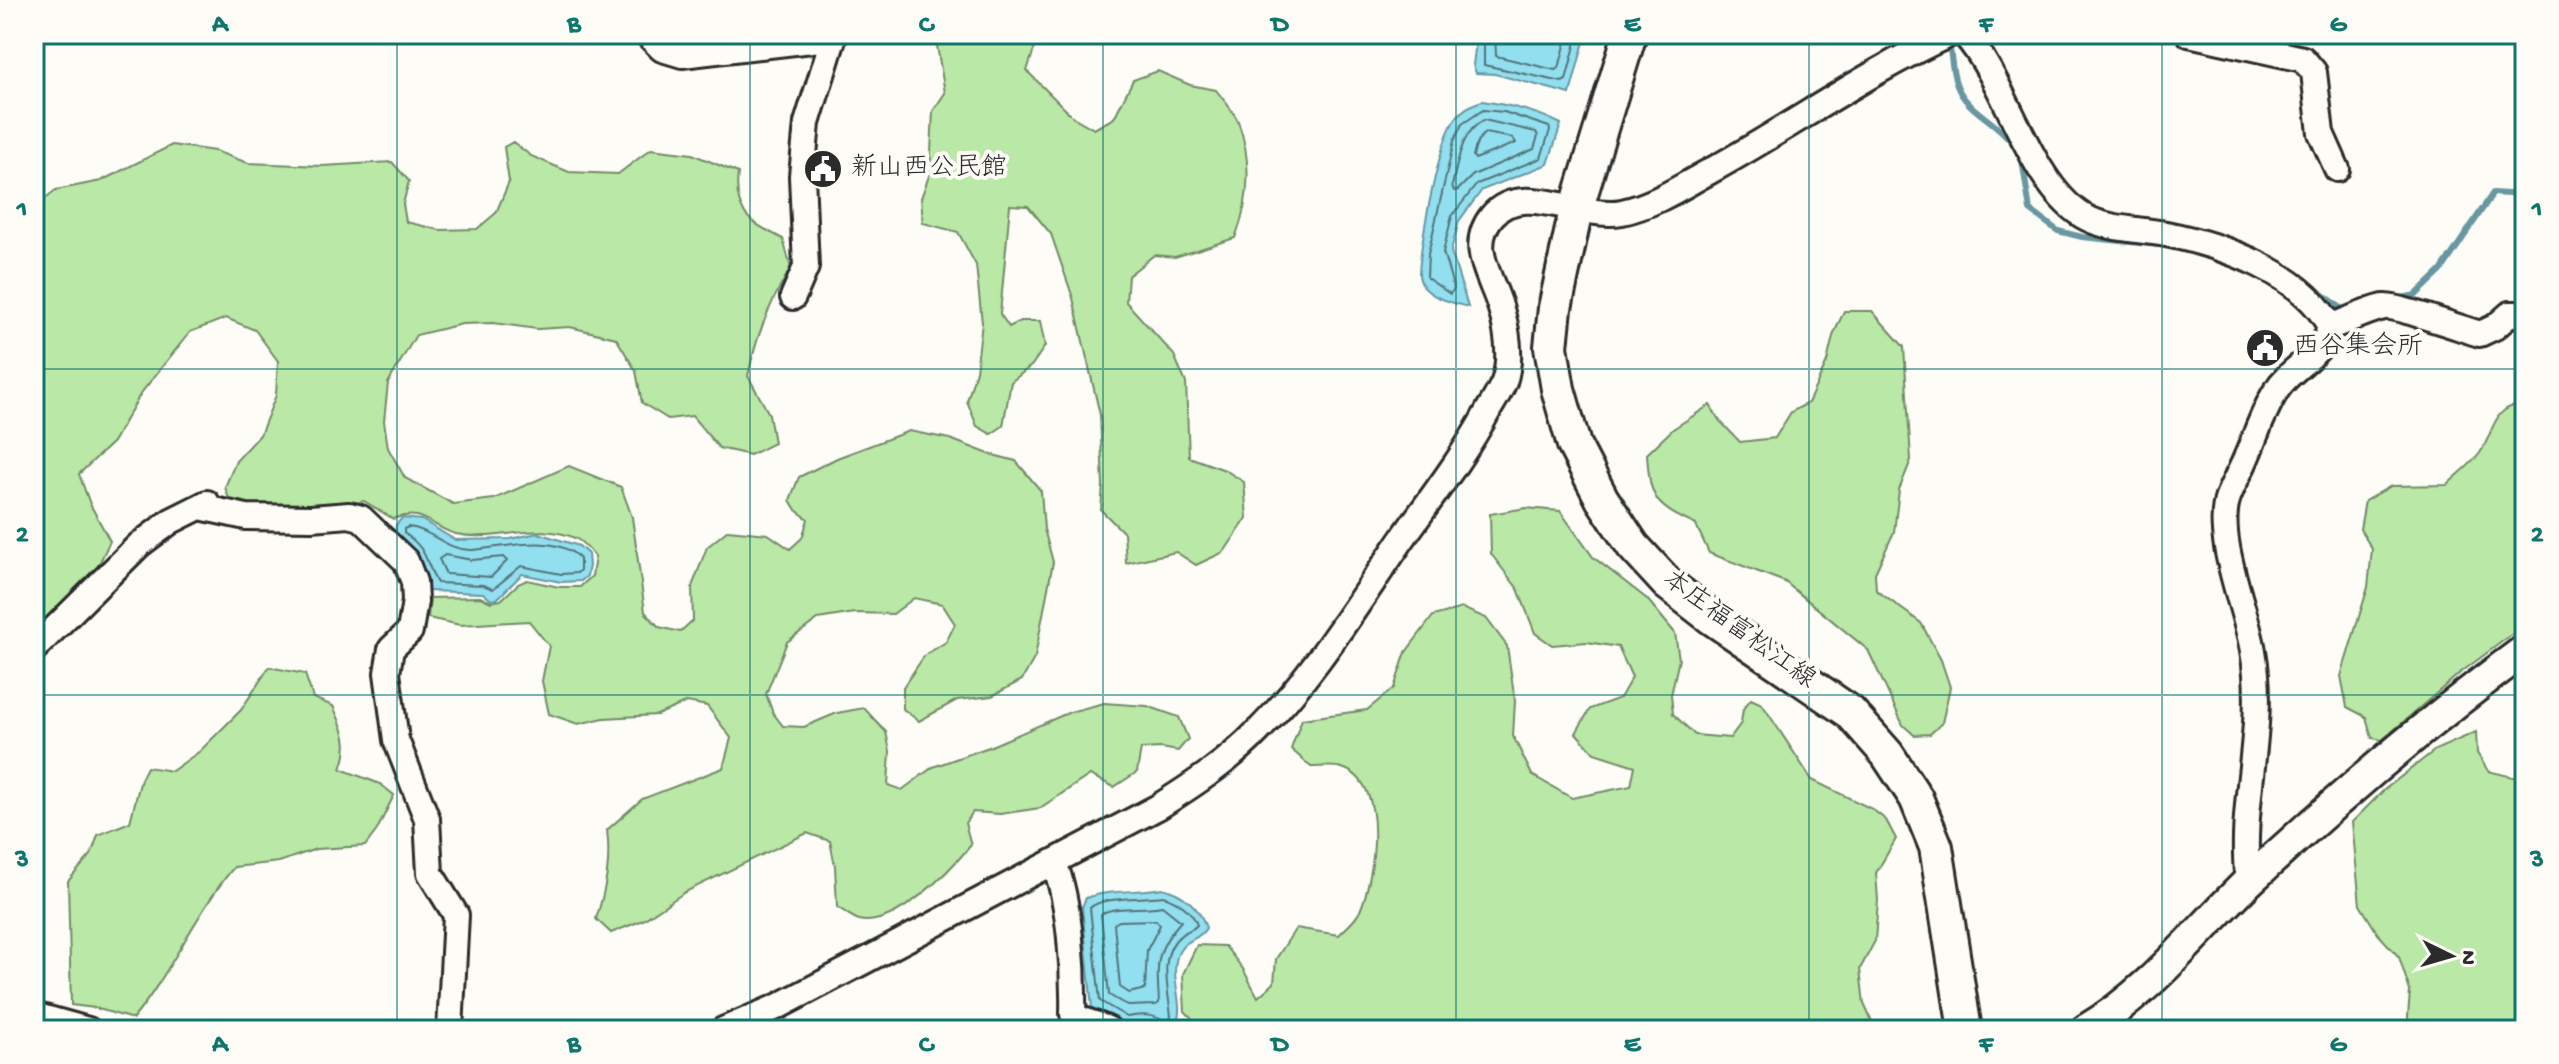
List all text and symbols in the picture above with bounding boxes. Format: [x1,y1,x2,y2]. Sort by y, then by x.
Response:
text: A [211,11,229,42]
text: B [566,11,582,42]
text: C [919,11,936,42]
text: D [1270,11,1290,42]
text: E [1624,11,1642,42]
text: F [1978,11,1994,42]
text: G [2330,11,2348,42]
public building icon: 新山西公民館 [802,148,844,190]
place label: 新山西公民館 [851,153,1007,185]
text: 1 [16,196,27,227]
text: 1 [2531,196,2542,227]
public building icon: 西谷集会所 [2244,327,2286,369]
place label: 西谷集会所 [2293,331,2423,364]
text: 2 [16,521,29,552]
text: 2 [2531,521,2544,552]
street label: 本庄福富松江線 [1655,563,1822,697]
text: 3 [14,846,29,877]
text: 3 [2529,846,2544,877]
north arrow [2411,916,2491,996]
text: N [2453,949,2481,966]
text: A [211,1031,229,1062]
text: B [566,1031,582,1062]
text: C [919,1031,936,1062]
text: D [1270,1031,1290,1062]
text: E [1624,1031,1642,1062]
text: F [1978,1031,1994,1062]
text: G [2330,1031,2348,1062]

